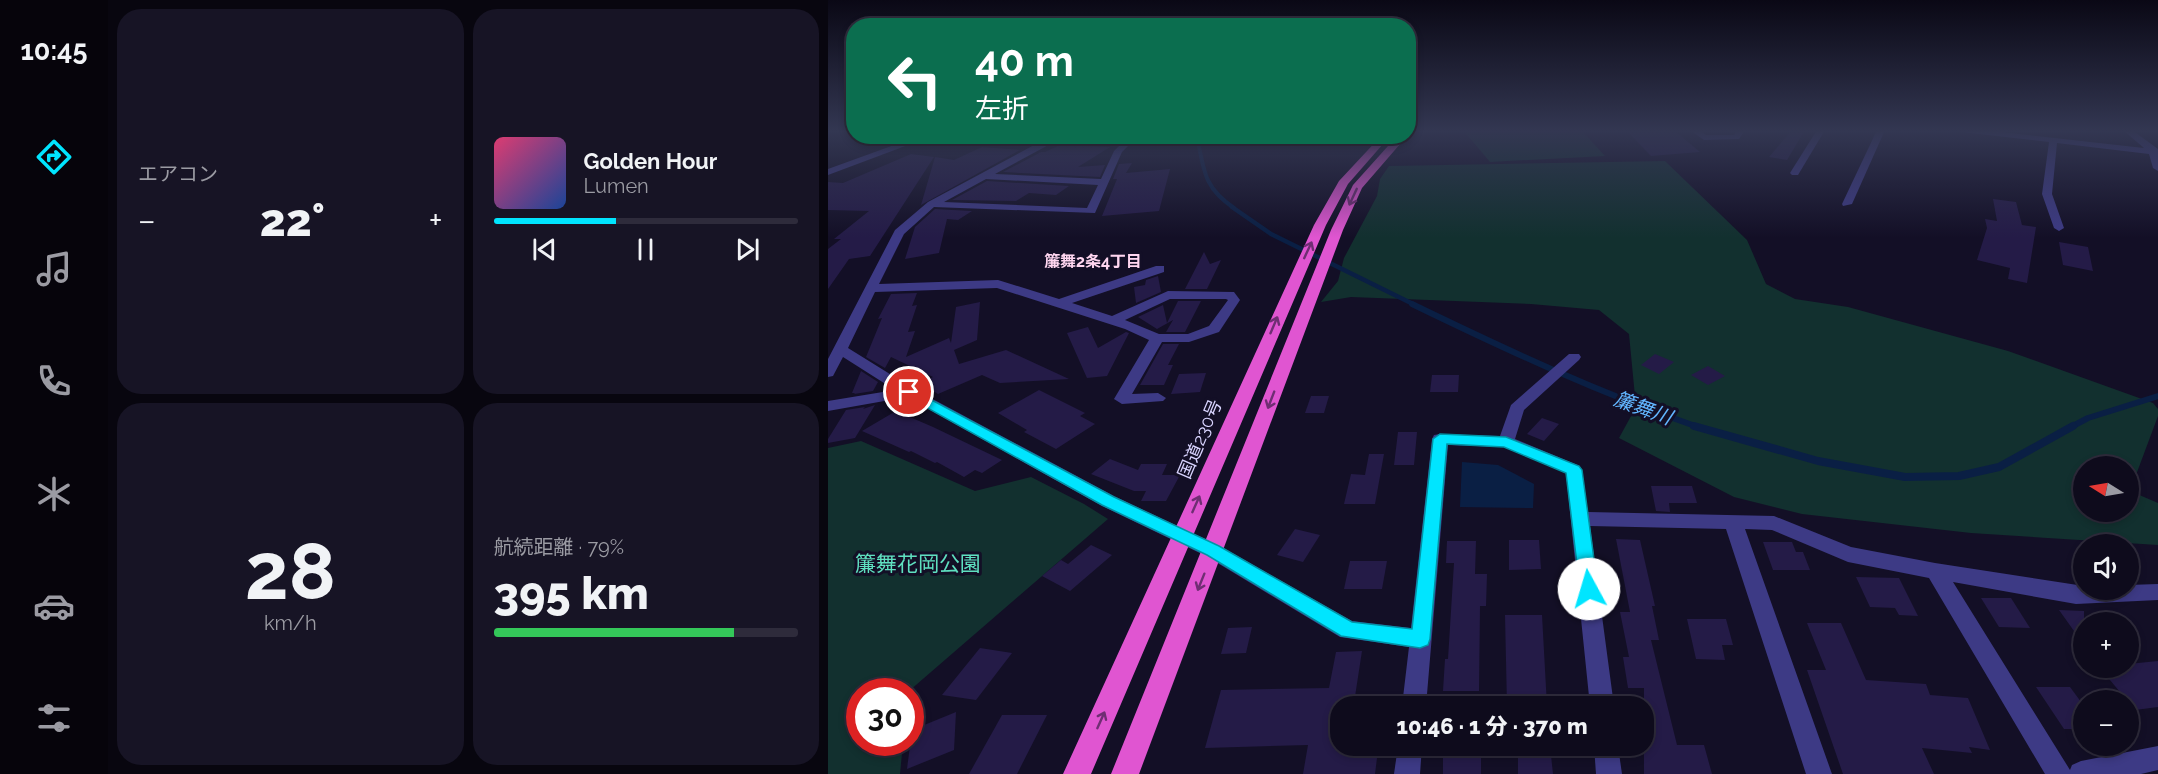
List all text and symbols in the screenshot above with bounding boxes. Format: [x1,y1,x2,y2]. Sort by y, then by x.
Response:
text: 10:45 [21,35,87,66]
text: 40 m [975,37,1074,86]
icon: left [876,42,954,120]
text: 左折 [975,93,1029,124]
icon: directions [33,136,75,178]
text: Golden Hour [584,148,717,174]
text: エアコン [138,162,218,186]
text: Lumen [584,174,649,198]
one-way arrow [1346,187,1358,205]
text: 22° [260,194,325,247]
text: − [138,201,156,240]
text: + [429,201,442,240]
icon: previous [528,233,561,266]
icon: pause [629,233,662,266]
icon: next [731,233,764,266]
one-way arrow [1302,242,1314,260]
icon: music [33,248,75,290]
district label: 簾舞2条4丁目 [1044,252,1142,271]
one-way arrow [1269,316,1280,334]
icon: phone [33,360,75,402]
pin [883,366,934,417]
icon: arrive [892,375,925,408]
water label: 簾舞川 [1611,386,1677,430]
one-way arrow [1264,390,1275,409]
street label: 国道230号 [1173,396,1226,482]
north arrow [2073,456,2139,522]
map controls [2073,456,2139,756]
icon: climate [33,473,75,515]
one-way arrow [1191,495,1203,513]
text: 28 [245,526,336,617]
button: sound [2073,534,2139,600]
text: 航続距離 · 79% [494,535,624,559]
park label: 簾舞花岡公園 [855,551,981,576]
position arrow [1557,557,1621,621]
text: 395 km [494,567,649,620]
one-way arrow [1194,572,1205,591]
icon: car [33,585,75,627]
text: km/h [264,611,317,635]
button: + [2073,612,2139,678]
speed limit sign: 30 [846,678,924,756]
button: − [2073,690,2139,756]
icon: filters [33,697,75,739]
one-way arrow [1096,712,1107,730]
text: 10:46 · 1 分 · 370 m [1397,713,1587,739]

